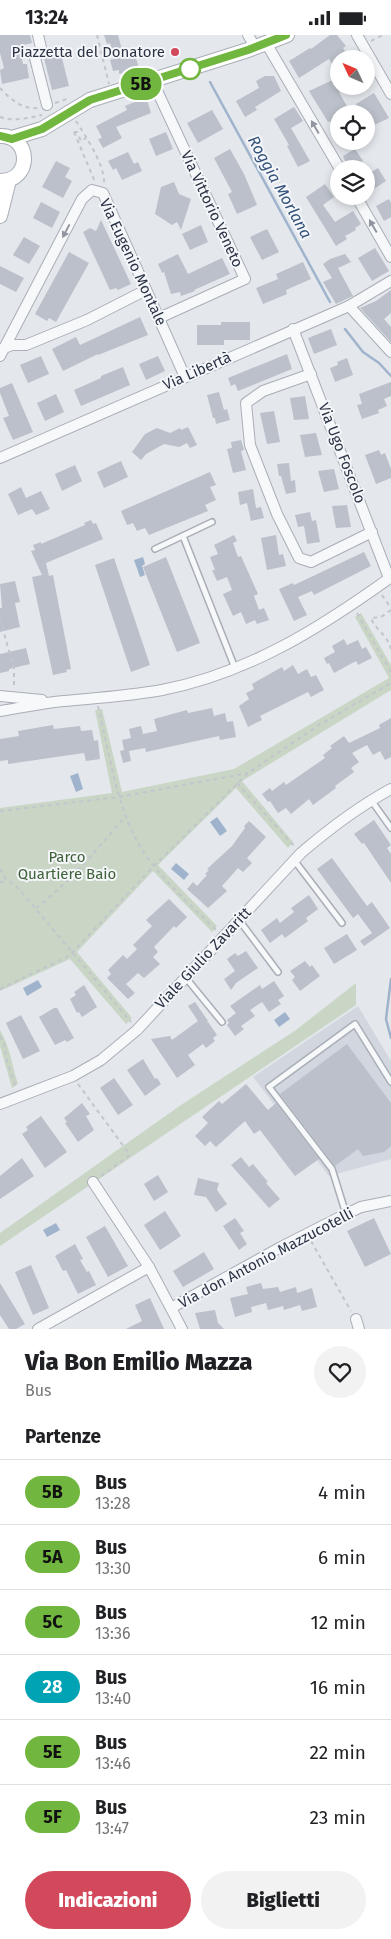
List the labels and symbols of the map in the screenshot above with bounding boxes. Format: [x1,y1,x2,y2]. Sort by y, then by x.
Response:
place label: Piazzetta del Donatore [12,43,165,61]
marker: Piazzetta del Donatore [169,46,181,58]
north arrow [330,50,375,95]
unlabelled marker [179,58,201,80]
line badge: 5B [118,68,164,100]
one-way arrow [311,120,320,133]
water label: Roggia Morlana [244,132,316,242]
street label: Via Vittorio Veneto [177,148,247,270]
street label: Via Eugenio Montale [96,196,170,328]
one-way arrow [369,220,378,233]
one-way arrow [62,224,70,238]
street label: Via Libertà [160,348,234,394]
street label: Via Ugo Foscolo [315,400,369,506]
park label: Parco Quartiere Baio [18,848,116,883]
street label: Viale Giulio Zavaritt [151,903,255,1013]
street label: Via don Antonio Mazzucotelli [175,1204,357,1312]

